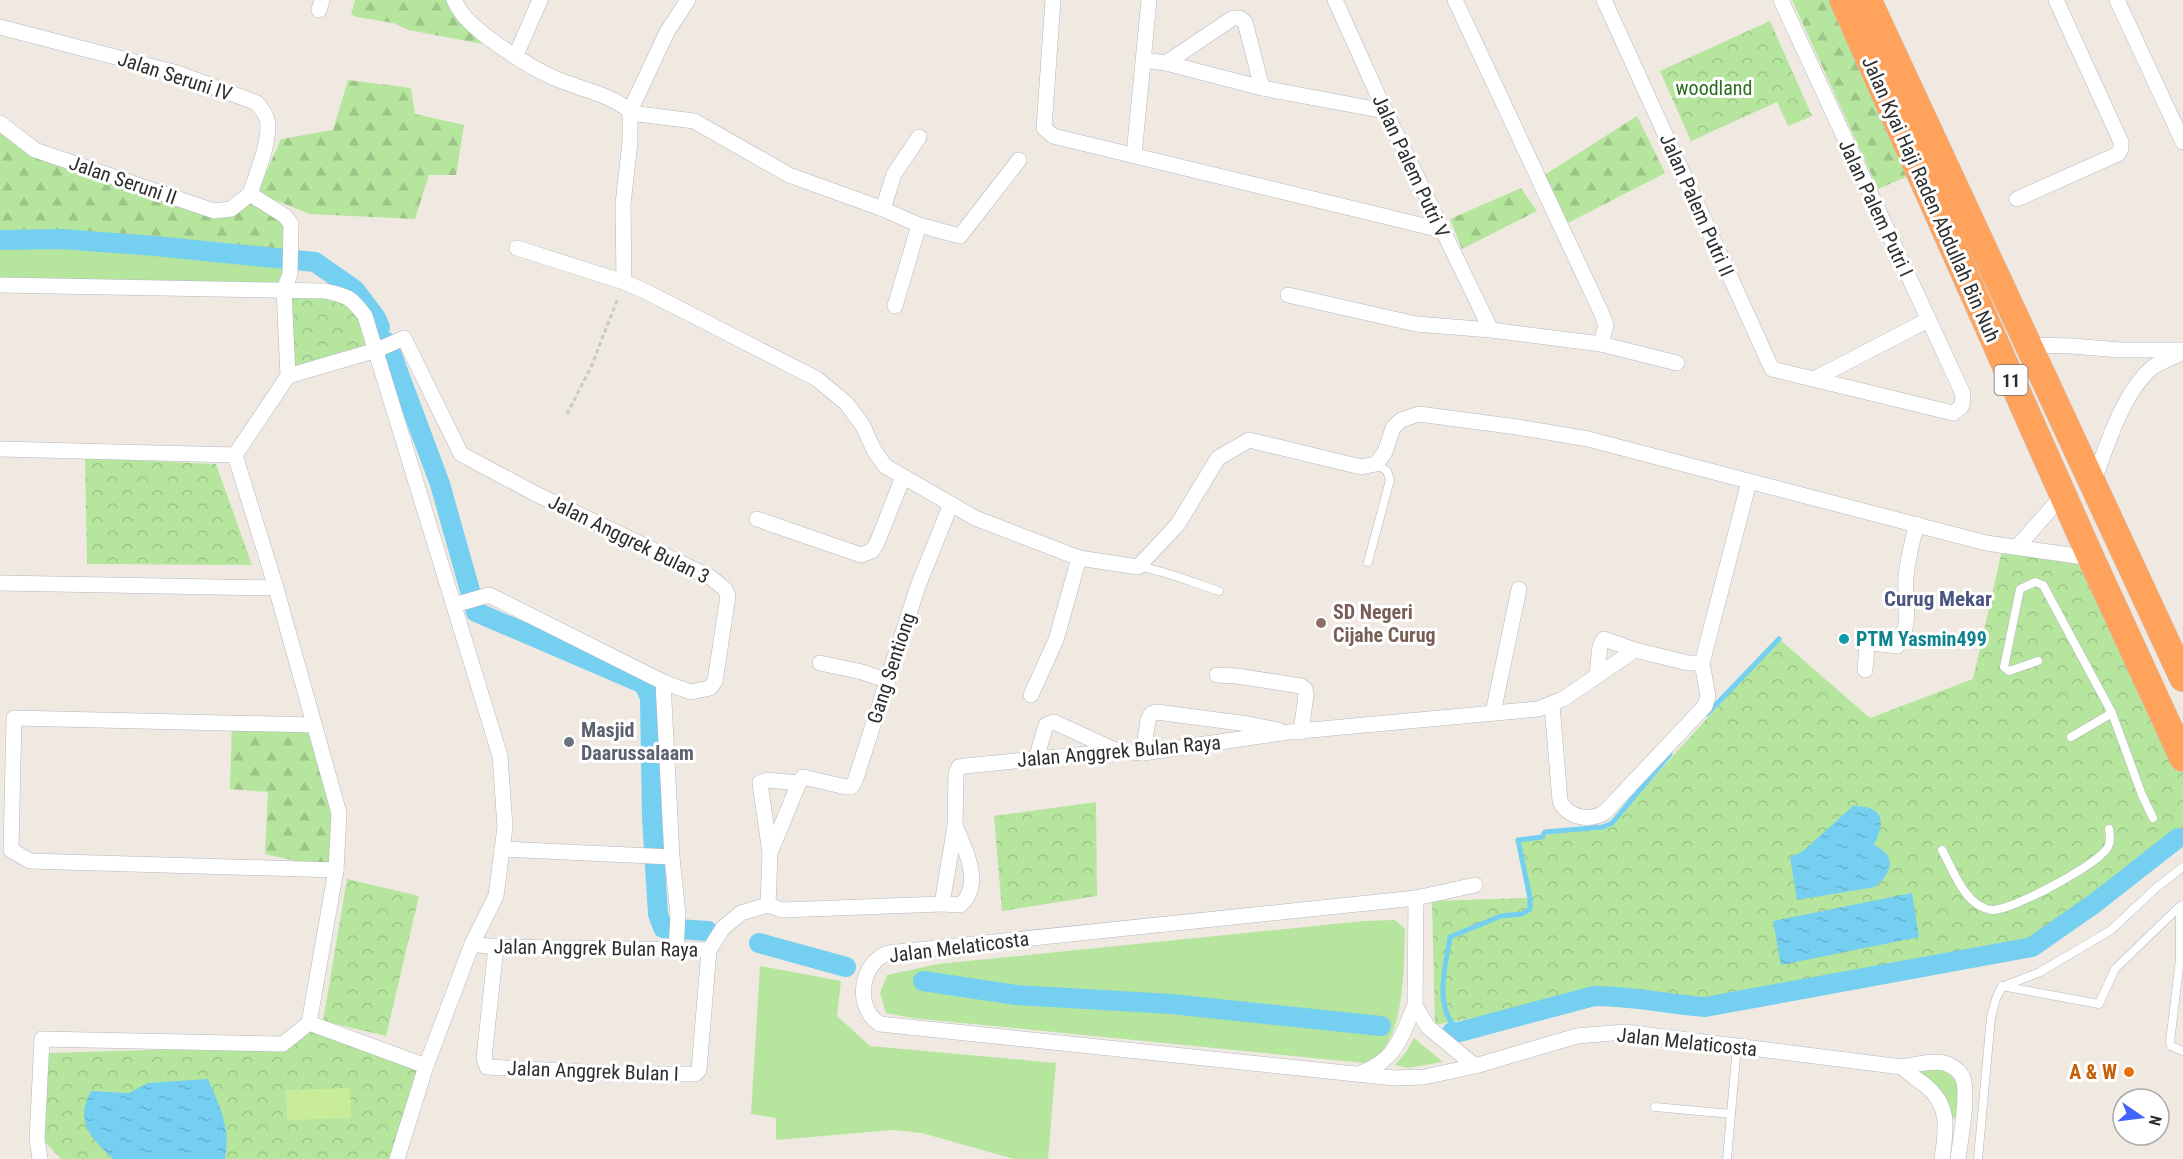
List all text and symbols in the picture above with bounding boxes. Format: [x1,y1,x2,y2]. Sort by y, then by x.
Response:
street label: Jalan Seruni IV [115,46,235,106]
street label: Jalan Kyai Haji Raden Abdullah Bin Nuh [1857,52,2005,346]
park label: woodland [1676,76,1752,100]
street label: Jalan Palem Putri V [1367,91,1455,241]
street label: Jalan Palem Putri II [1655,130,1739,280]
street label: Jalan Palem Putri I [1834,135,1918,281]
street label: Jalan Seruni II [66,150,180,210]
road number: 11 [1994,365,2028,395]
street label: Jalan Anggrek Bulan 3 [544,490,714,588]
district label: Curug Mekar [1884,587,1992,611]
place label: SD Negeri Cijahe Curug [1333,600,1436,647]
street label: Gang Sentiong [862,610,920,726]
marker: SD Negeri Cijahe Curug [1314,616,1328,630]
place label: PTM Yasmin499 [1856,627,1987,651]
marker: PTM Yasmin499 [1837,632,1851,646]
place label: Masjid Daarussalaam [581,718,694,765]
street label: Jalan Anggrek Bulan Raya [1016,730,1222,772]
marker: Masjid Daarussalaam [562,735,576,749]
street label: Jalan Melaticosta [888,927,1030,967]
street label: Jalan Anggrek Bulan Raya [494,934,698,962]
street label: Jalan Melaticosta [1616,1023,1758,1061]
street label: Jalan Anggrek Bulan I [507,1056,679,1086]
place label: A & W [2069,1060,2117,1084]
marker: A & W [2122,1065,2136,1079]
north arrow [2111,1087,2171,1147]
text: N [2145,1113,2165,1128]

